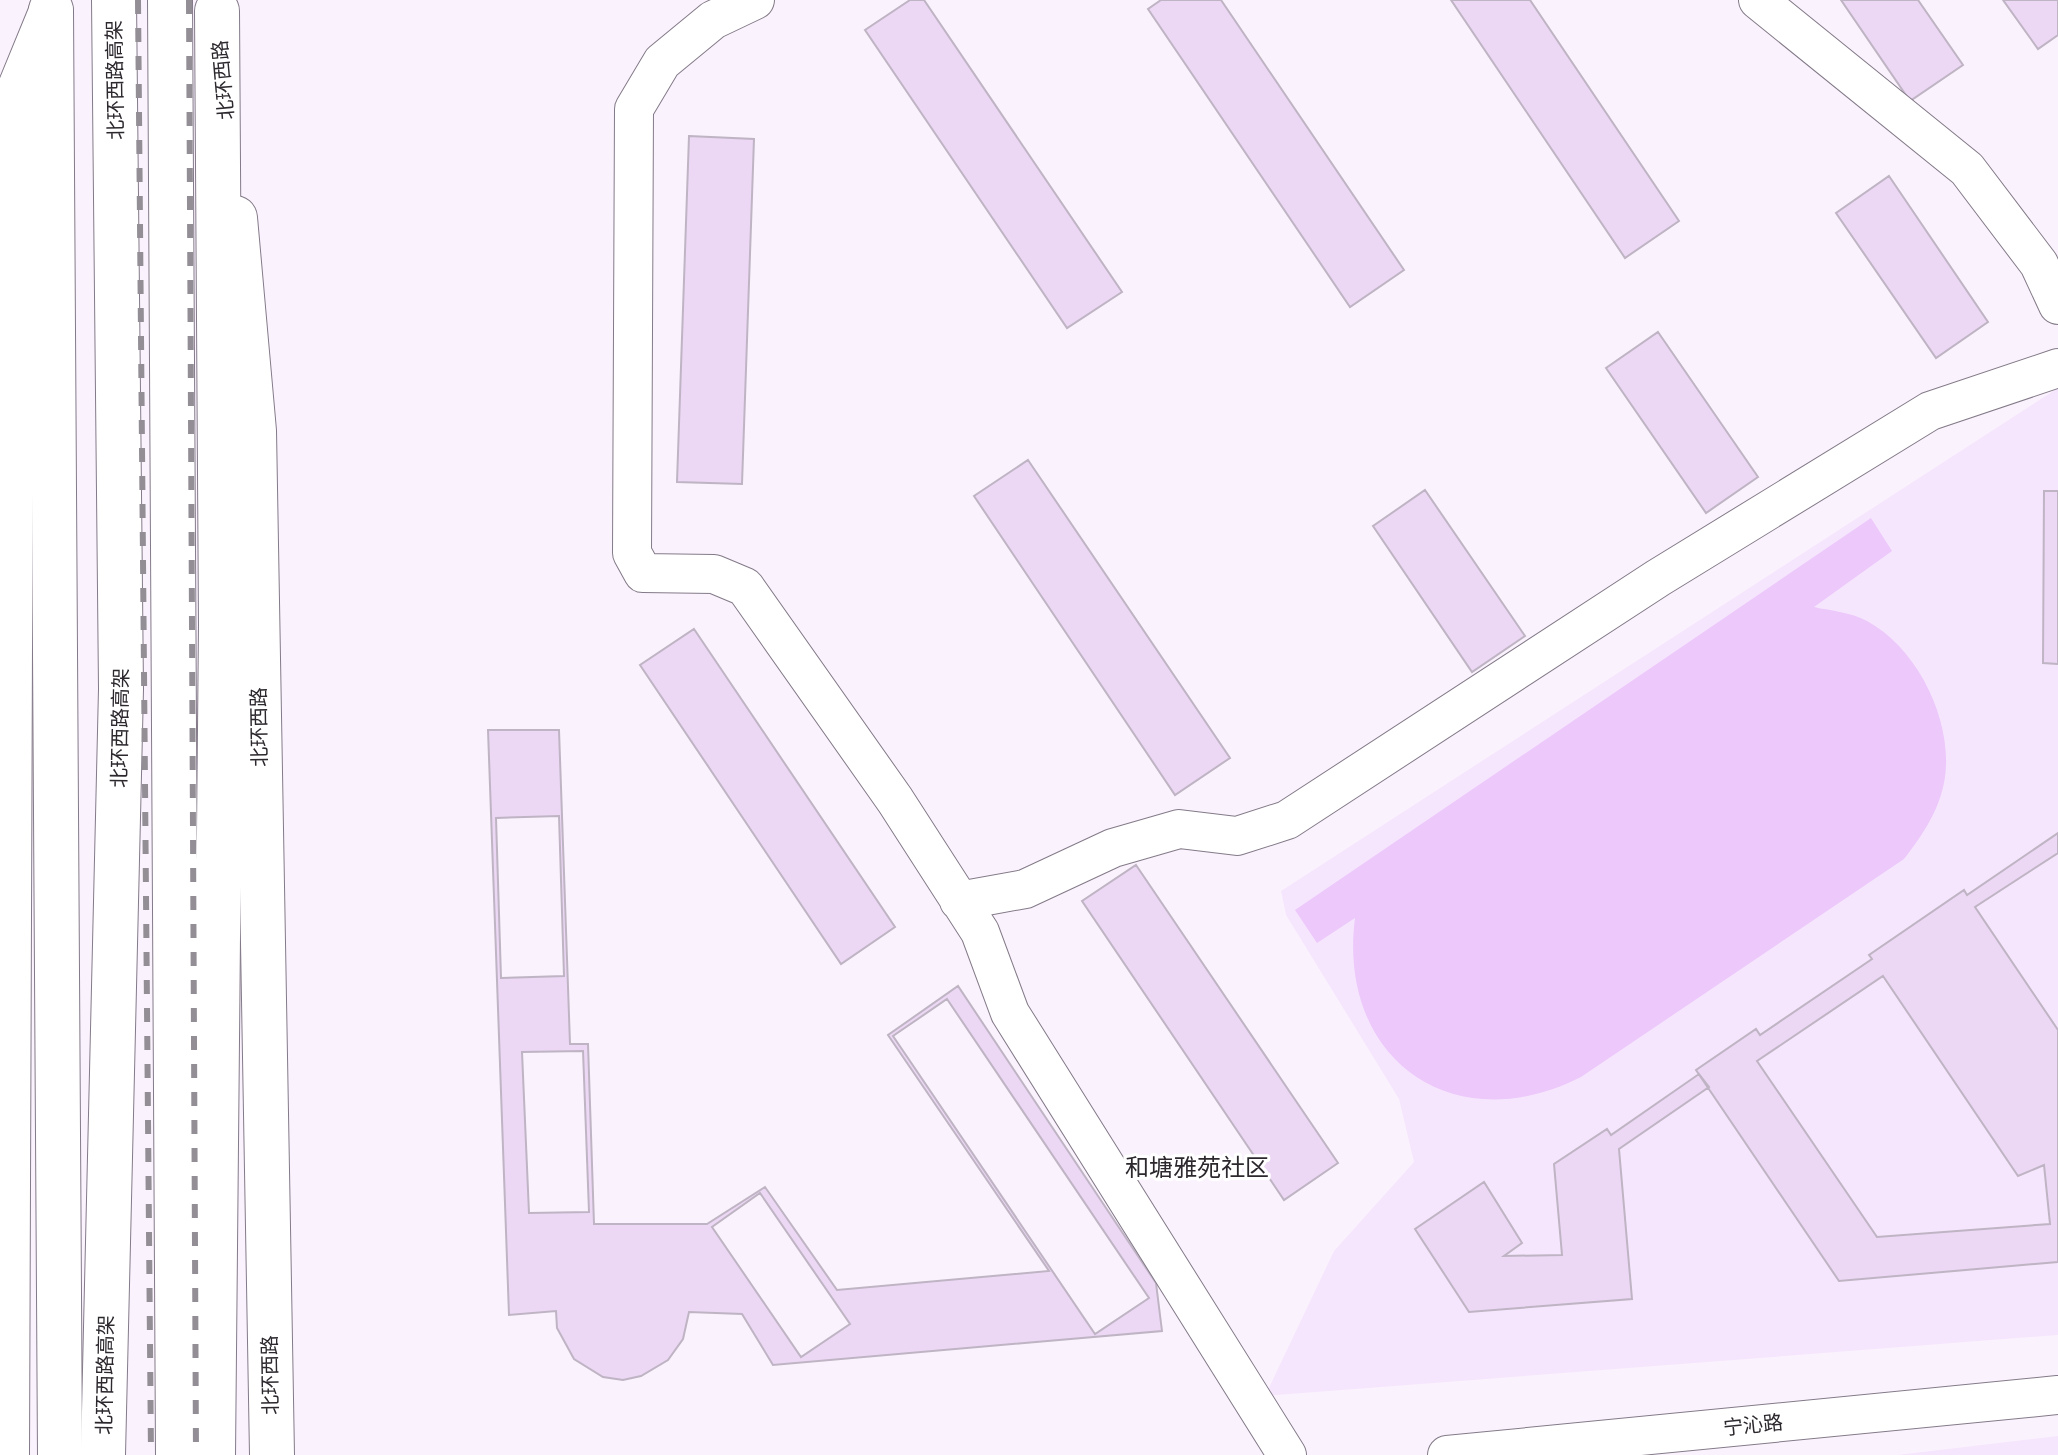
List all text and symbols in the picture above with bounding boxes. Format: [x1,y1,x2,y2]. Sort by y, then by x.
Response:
street label: 北环西路高架 [103,20,127,140]
street label: 北环西路 [209,39,237,121]
street label: 北环西路高架 [108,668,132,788]
street label: 北环西路 [247,687,271,767]
district label: 和塘雅苑社区 [1125,1154,1269,1181]
street label: 北环西路高架 [93,1315,117,1435]
street label: 北环西路 [258,1335,282,1415]
street label: 宁沁路 [1722,1411,1784,1439]

